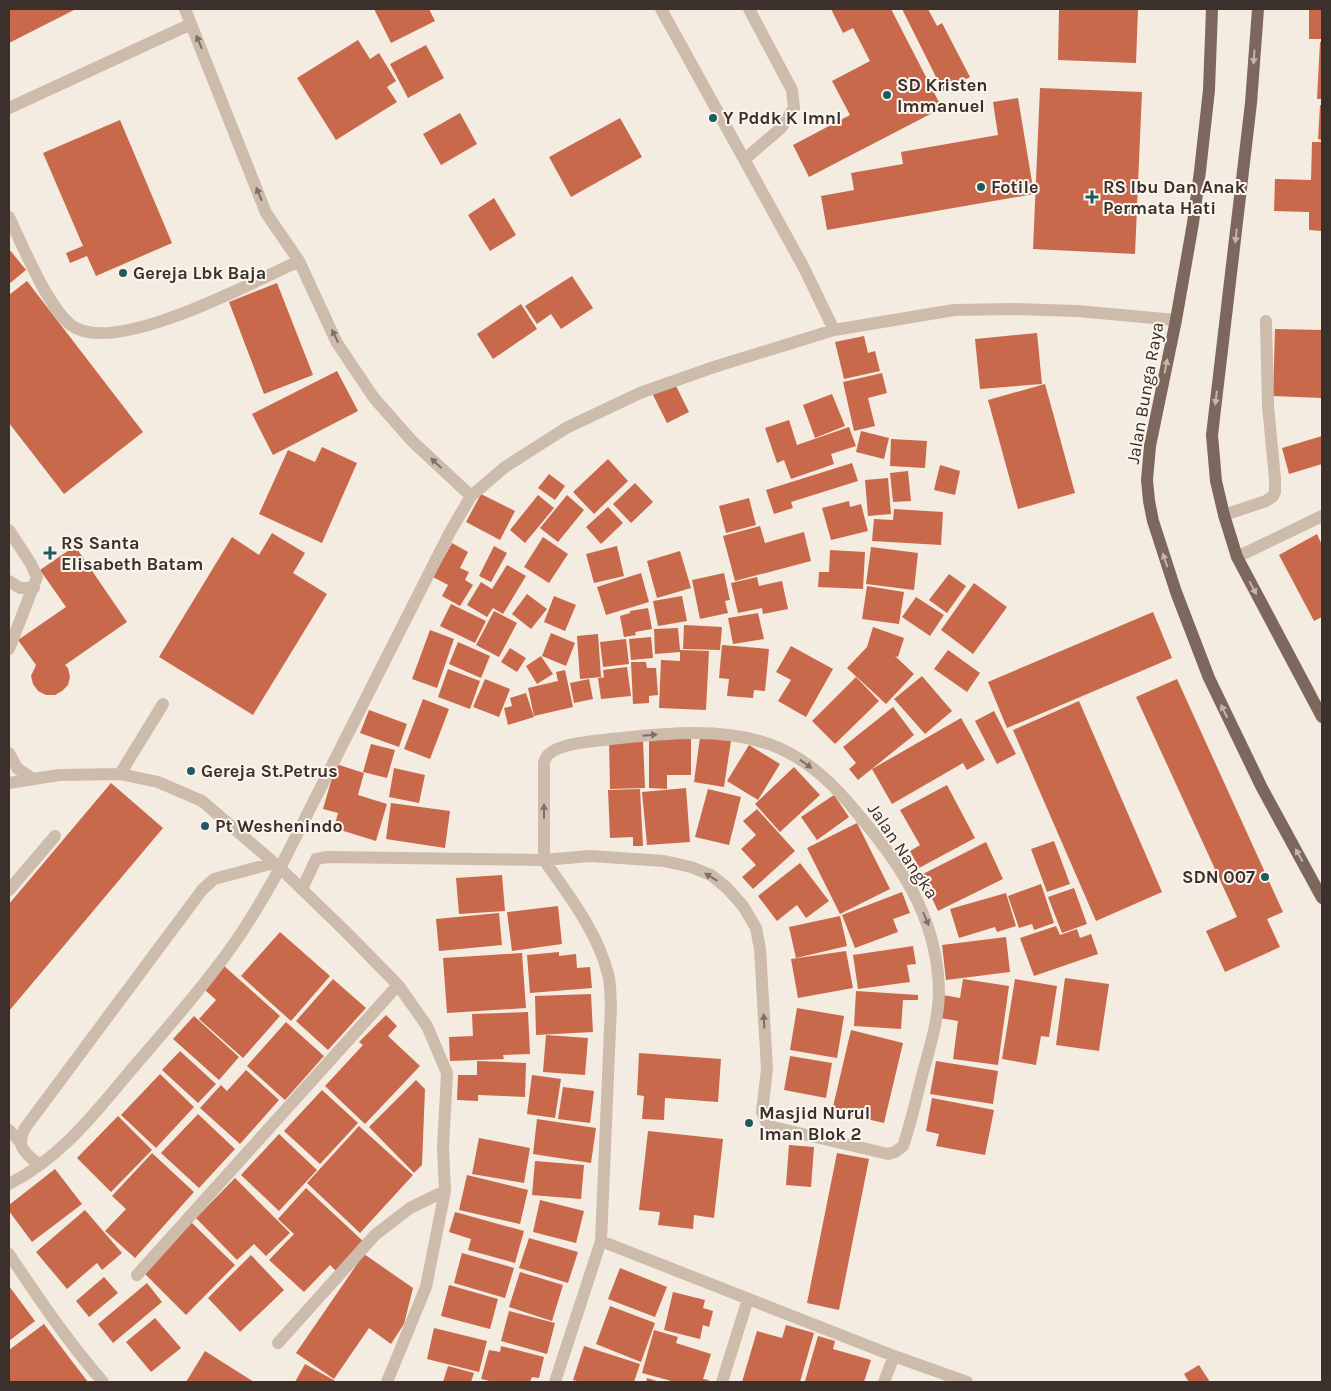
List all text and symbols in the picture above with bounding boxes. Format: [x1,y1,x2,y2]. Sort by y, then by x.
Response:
one-way arrow [194,35,202,50]
one-way arrow [1250,50,1258,66]
place label: SD Kristen Immanuel [897,74,987,117]
marker: SD Kristen Immanuel [881,89,893,101]
place label: Y Pddk K Imnl [723,107,841,129]
marker: Y Pddk K Imnl [707,112,719,124]
place label: Fotile [991,176,1038,198]
place label: RS Ibu Dan Anak Permata Hati [1103,176,1246,219]
marker: Fotile [975,181,987,193]
one-way arrow [254,186,262,201]
marker: RS Ibu Dan Anak Permata Hati [1085,190,1099,204]
one-way arrow [1232,229,1240,245]
place label: Gereja Lbk Baja [133,262,266,284]
marker: Gereja Lbk Baja [117,267,129,279]
street label: Jalan Bunga Raya [1122,320,1168,466]
one-way arrow [331,329,339,344]
one-way arrow [1163,358,1171,374]
one-way arrow [1212,390,1220,406]
one-way arrow [430,457,442,469]
place label: RS Santa Elisabeth Batam [61,532,203,575]
marker: RS Santa Elisabeth Batam [43,546,57,560]
one-way arrow [1161,552,1169,567]
one-way arrow [1249,581,1257,595]
one-way arrow [1220,704,1228,718]
one-way arrow [643,731,659,739]
one-way arrow [800,758,813,768]
place label: Gereja St.Petrus [201,760,338,782]
marker: Gereja St.Petrus [185,765,197,777]
street label: Jalan Nangka [863,799,943,903]
one-way arrow [540,803,548,819]
place label: Pt Weshenindo [215,815,343,837]
marker: Pt Weshenindo [199,820,211,832]
one-way arrow [1295,848,1303,862]
place label: SDN 007 [1182,866,1255,888]
marker: SDN 007 [1259,871,1271,883]
one-way arrow [704,872,717,881]
one-way arrow [922,911,930,926]
one-way arrow [759,1012,767,1028]
place label: Masjid Nurul Iman Blok 2 [759,1102,870,1145]
marker: Masjid Nurul Iman Blok 2 [743,1117,755,1129]

